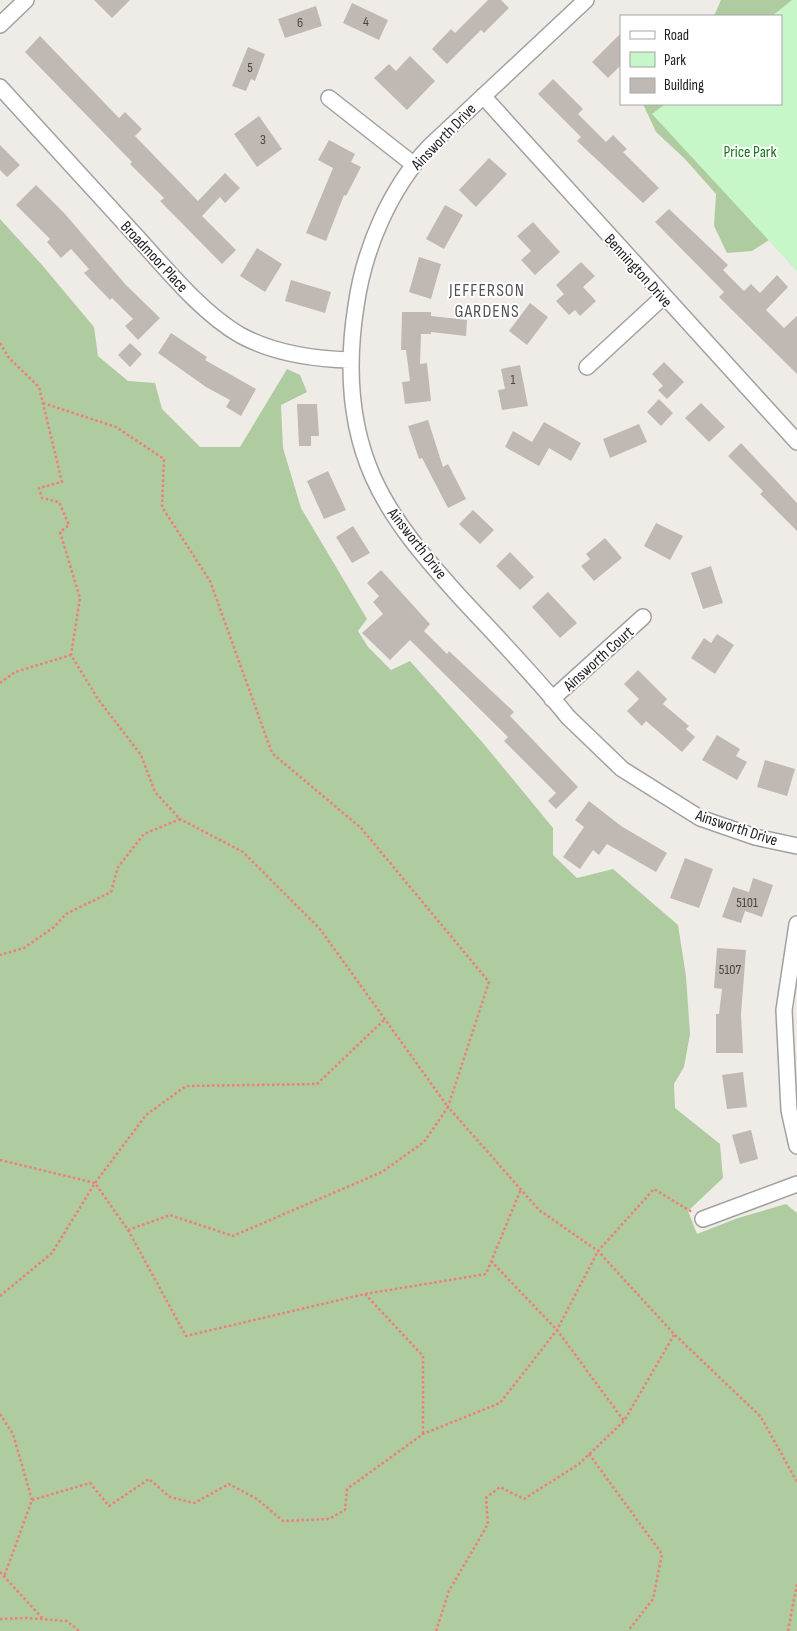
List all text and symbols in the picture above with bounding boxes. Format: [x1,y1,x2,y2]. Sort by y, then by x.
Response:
house number: 4 [363,13,369,30]
house number: 6 [297,14,303,31]
legend [620,15,782,105]
text: Road [664,26,689,45]
text: Park [664,51,686,70]
house number: 5 [247,59,253,76]
text: Building [664,76,704,95]
street label: Ainsworth Drive [407,100,480,175]
house number: 3 [260,131,266,148]
park label: Price Park [723,143,777,162]
street label: Broadmoor Place [116,218,192,297]
street label: Bennington Drive [600,230,676,312]
district label: JEFFERSON GARDENS [448,280,525,322]
house number: 1 [511,371,516,388]
street label: Ainsworth Drive [383,504,450,583]
street label: Ainsworth Court [559,623,638,696]
street label: Ainsworth Drive [692,806,780,851]
house number: 5101 [736,894,758,911]
house number: 5107 [719,961,742,978]

